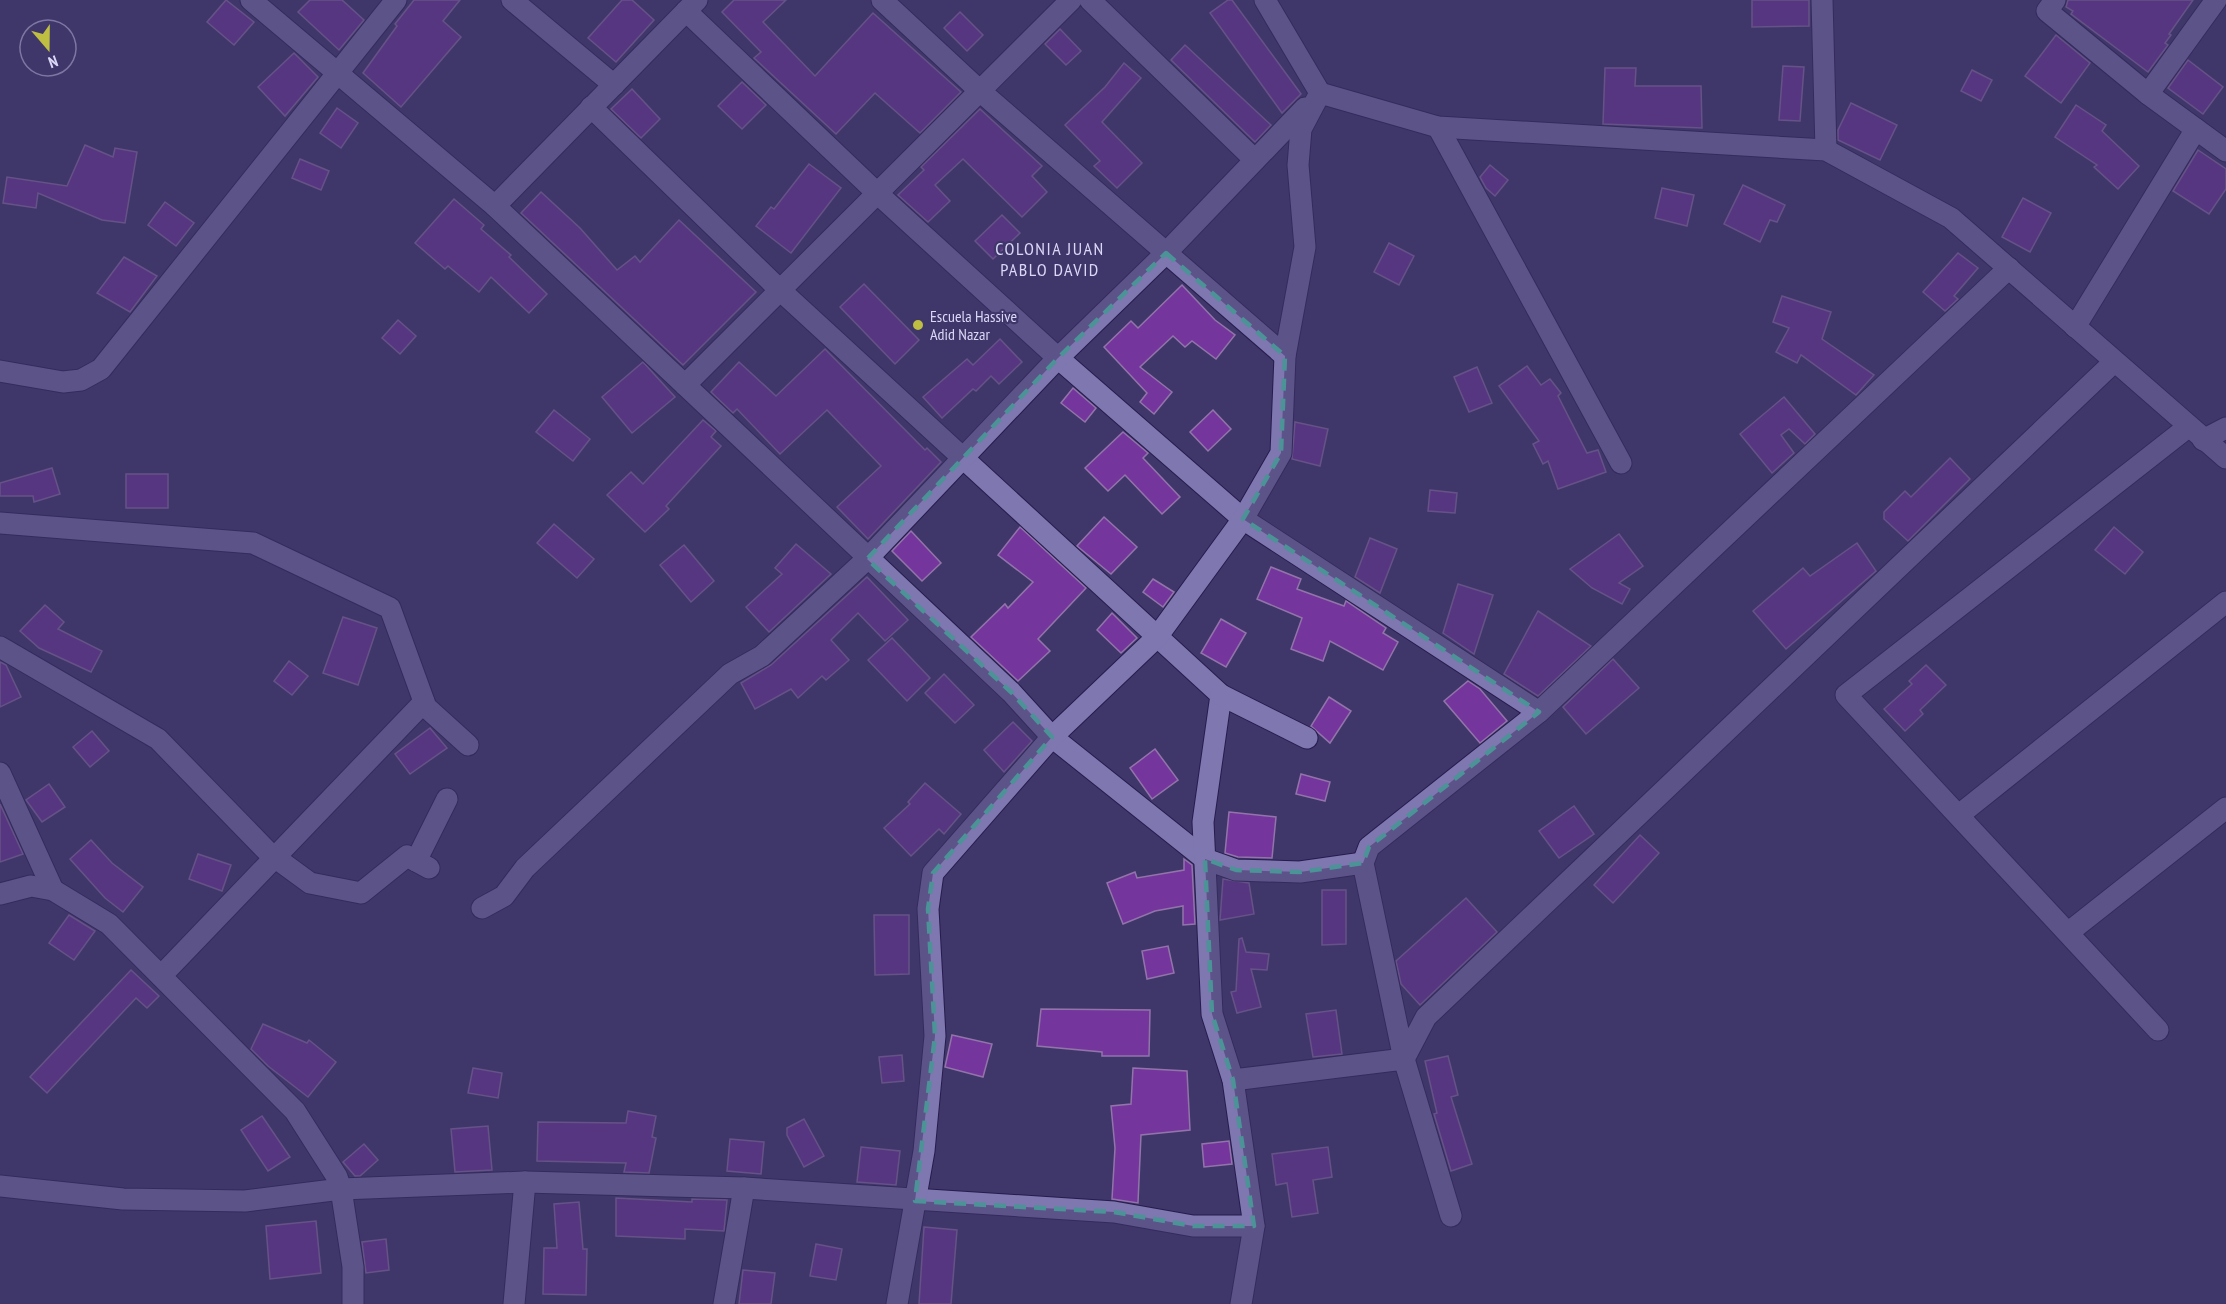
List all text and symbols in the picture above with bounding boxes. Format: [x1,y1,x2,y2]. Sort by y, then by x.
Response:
north arrow [18,18,78,78]
text: N [46,51,61,73]
district label: COLONIA JUAN PABLO DAVID [995,237,1105,281]
place label: Escuela Hassive Adid Nazar [930,306,1017,344]
marker: Escuela Hassive Adid Nazar [911,318,925,332]

